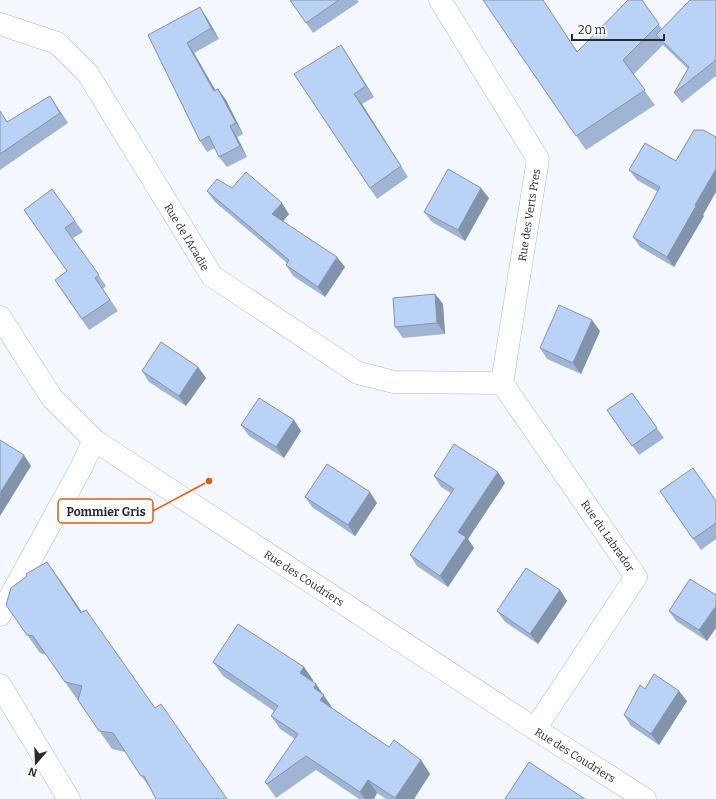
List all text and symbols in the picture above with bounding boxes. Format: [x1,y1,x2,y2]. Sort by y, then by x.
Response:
scale bar [572,16,664,42]
text: 20 m [578,23,607,37]
street label: Rue des Verts Pres [516,168,543,262]
street label: Rue de l'Acadie [161,201,212,273]
street label: Rue du Labrador [578,498,637,575]
callout: Pommier Gris [58,499,153,523]
text: Pommier Gris [66,505,146,519]
street label: Rue des Coudriers [261,548,346,609]
street label: Rue des Coudriers [532,725,617,785]
north arrow [16,743,56,783]
text: N [26,764,39,780]

